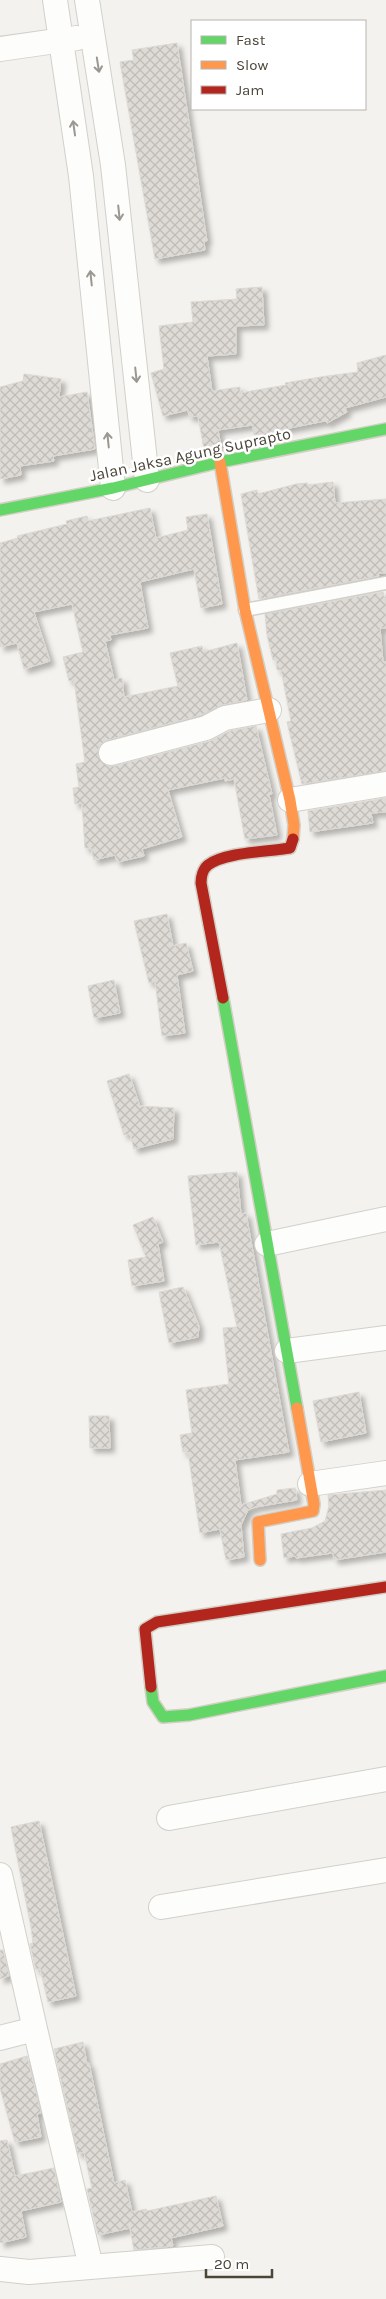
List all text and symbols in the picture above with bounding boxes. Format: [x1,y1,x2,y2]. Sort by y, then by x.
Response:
legend [191,20,366,110]
text: Fast [236,31,266,49]
text: Slow [236,56,268,74]
one-way arrow [93,57,103,73]
text: Jam [236,81,264,99]
one-way arrow [69,120,79,136]
one-way arrow [114,205,124,221]
one-way arrow [86,270,96,286]
one-way arrow [131,367,141,383]
street label: Jalan Jaksa Agung Suprapto [88,424,292,485]
one-way arrow [103,432,113,448]
scale bar [206,2246,272,2278]
text: 20 m [214,2255,249,2273]

